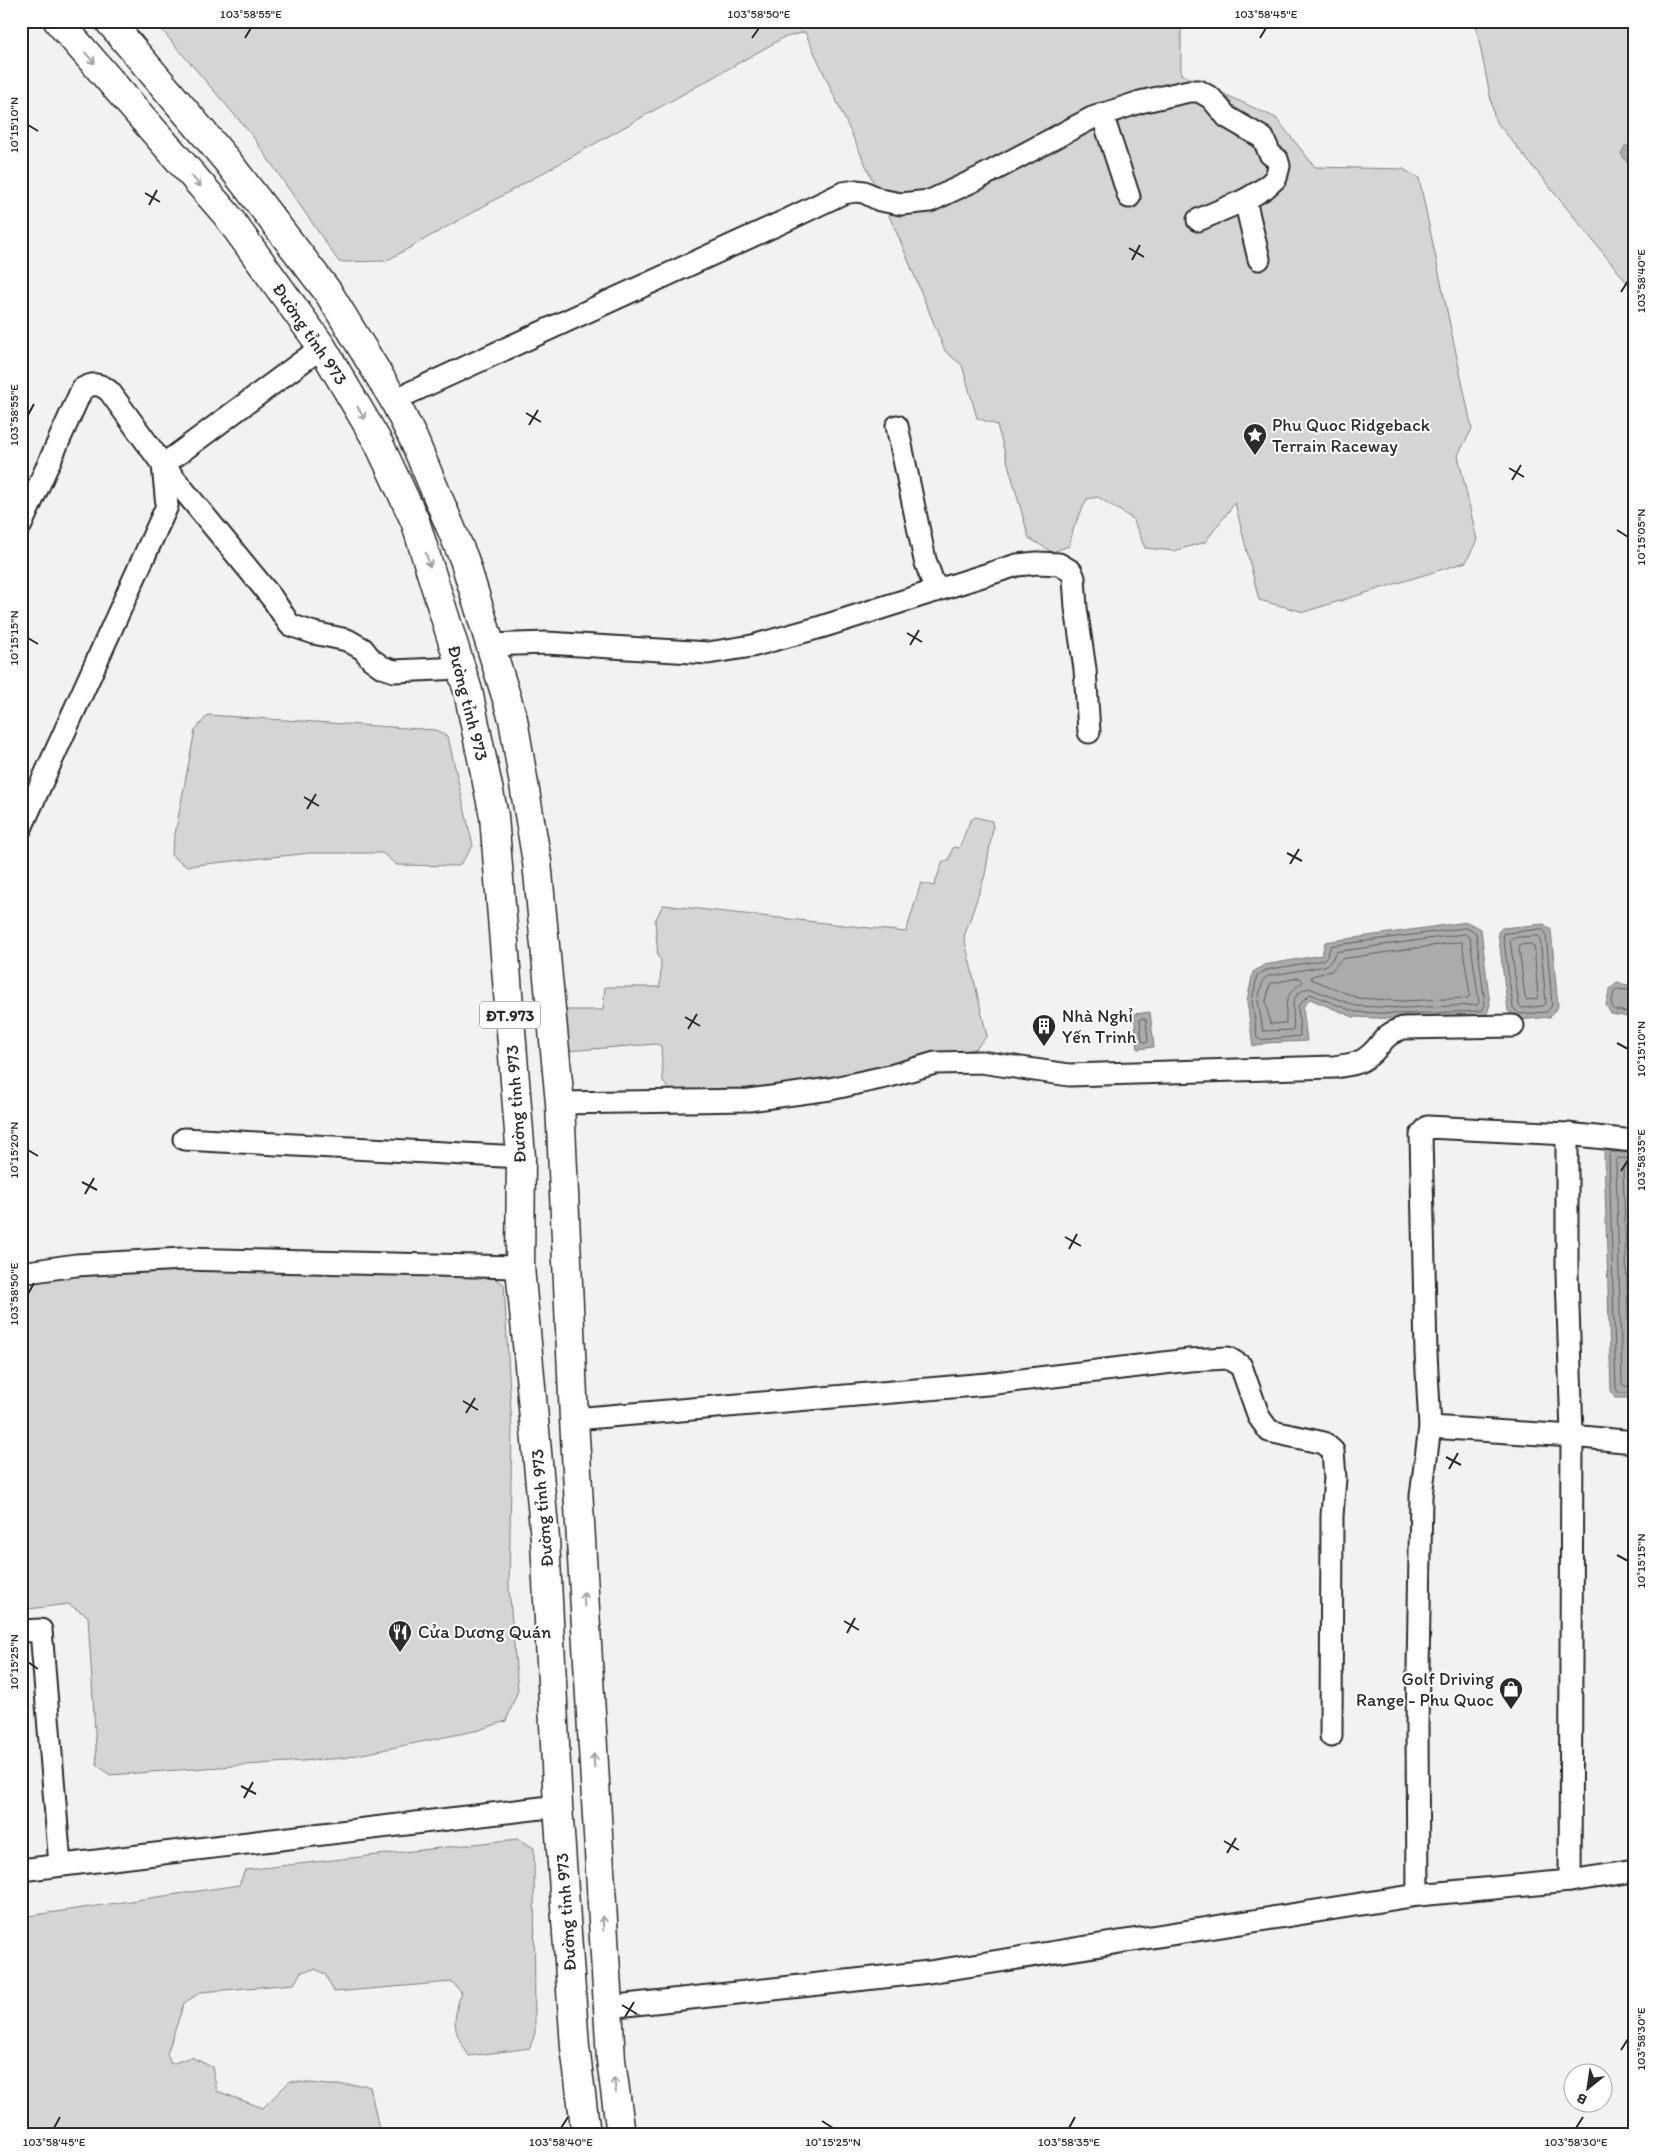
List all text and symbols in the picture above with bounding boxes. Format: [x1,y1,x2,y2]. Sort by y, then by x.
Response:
text: 103°58'55"E [220,7,282,21]
text: 103°58'50"E [728,7,791,21]
text: 103°58'45"E [1235,7,1298,21]
one-way arrow [84,51,95,64]
text: 10°15'10"N [7,97,21,153]
one-way arrow [191,174,202,187]
text: 103°58'40"E [1634,249,1648,313]
street label: Đường tỉnh 973 [268,279,352,389]
text: 103°58'55"E [7,384,21,446]
one-way arrow [356,405,366,419]
place label: Phu Quoc Ridgeback Terrain Raceway [1272,414,1431,457]
place icon: Phu Quoc Ridgeback Terrain Raceway [1242,422,1268,456]
text: 10°15'05"N [1634,509,1648,565]
one-way arrow [423,552,433,568]
text: 10°15'15"N [7,611,21,665]
street label: Đường tỉnh 973 [443,643,493,763]
road number: ĐT.973 [480,1002,540,1028]
place label: Nhà Nghỉ Yến Trinh [1062,1005,1137,1048]
building icon: Nhà Nghỉ Yến Trinh [1031,1013,1057,1047]
text: 10°15'10"N [1634,1021,1648,1077]
street label: Đường tỉnh 973 [501,1044,531,1164]
text: 10°15'20"N [7,1122,21,1178]
text: 103°58'35"E [1634,1129,1648,1191]
text: 103°58'50"E [7,1262,21,1325]
street label: Đường tỉnh 973 [526,1448,558,1568]
text: 10°15'15"N [1634,1534,1648,1588]
one-way arrow [580,1591,589,1607]
restaurant icon: Cửa Dương Quán [387,1619,413,1653]
place label: Cửa Dương Quán [418,1621,551,1643]
text: 10°15'25"N [7,1634,21,1690]
place label: Golf Driving Range - Phu Quoc [1356,1668,1495,1711]
shop icon: Golf Driving Range - Phu Quoc [1498,1676,1524,1710]
one-way arrow [589,1753,598,1769]
street label: Đường tỉnh 973 [551,1852,581,1972]
one-way arrow [598,1916,607,1932]
text: 103°58'30"E [1634,2007,1648,2071]
north arrow [1562,2062,1612,2112]
one-way arrow [609,2078,619,2094]
text: B [1574,2089,1590,2108]
text: 103°58'45"E [23,2135,86,2149]
text: 103°58'40"E [529,2135,593,2149]
text: 10°15'25"N [805,2135,861,2149]
text: 103°58'35"E [1038,2135,1100,2149]
text: 103°58'30"E [1544,2135,1608,2149]

